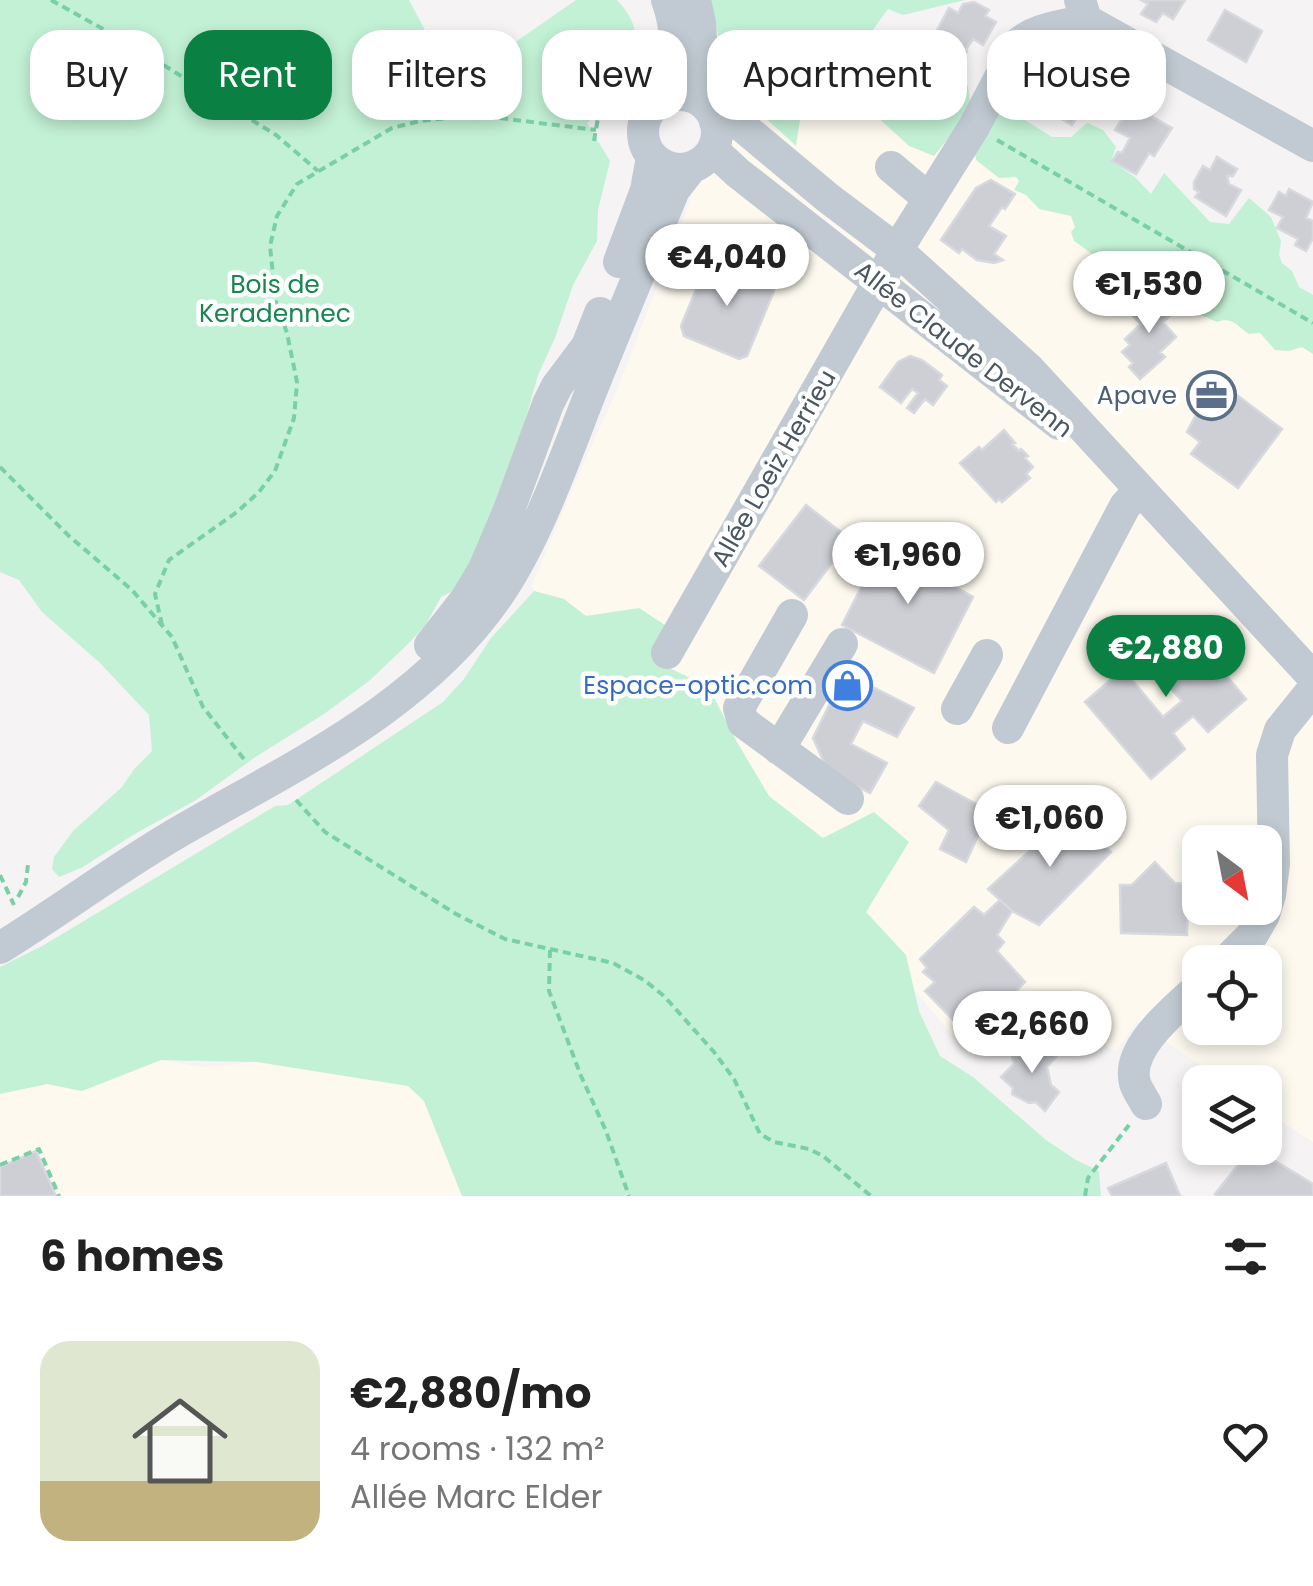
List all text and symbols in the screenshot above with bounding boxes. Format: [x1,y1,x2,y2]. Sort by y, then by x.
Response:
chip: Buy [30,30,164,120]
chip: Rent [184,30,332,120]
chip: Filters [352,30,522,120]
chip: New [542,30,687,120]
chip: Apartment [707,30,967,120]
chip: House [987,30,1166,120]
pin: €4,040 [646,224,808,309]
text: €4,040 [667,234,787,279]
pin: €1,530 [1068,251,1230,336]
street label: Allée Claude Dervenn [847,253,1080,446]
text: €1,530 [1095,261,1203,306]
park label: Bois de Keradennec [199,267,351,331]
street label: Allée Loeiz Herrieu [703,363,844,573]
office icon: Apave [1186,369,1238,421]
place label: Apave [1097,378,1177,413]
pin: €1,960 [827,522,989,607]
text: €1,960 [854,532,962,577]
pin: €2,880 [1085,615,1247,700]
text: €2,880 [1108,625,1224,670]
shop icon: Espace-optic.com [822,659,874,711]
place label: Espace-optic.com [583,668,813,703]
pin: €1,060 [969,785,1131,870]
text: €1,060 [996,795,1104,840]
north arrow [1182,825,1282,925]
map controls [1182,825,1282,1165]
button: locate [1182,945,1282,1045]
pin: €2,660 [951,991,1113,1076]
text: €2,660 [975,1001,1089,1046]
button: layers [1182,1065,1282,1165]
text: 6 homes [40,1227,225,1286]
icon: filters [1218,1229,1273,1284]
text: €2,880/mo [350,1364,592,1423]
icon: home [120,1381,240,1501]
icon: heart [1218,1414,1273,1469]
text: 4 rooms · 132 m² [350,1426,605,1471]
text: Allée Marc Elder [350,1474,602,1519]

